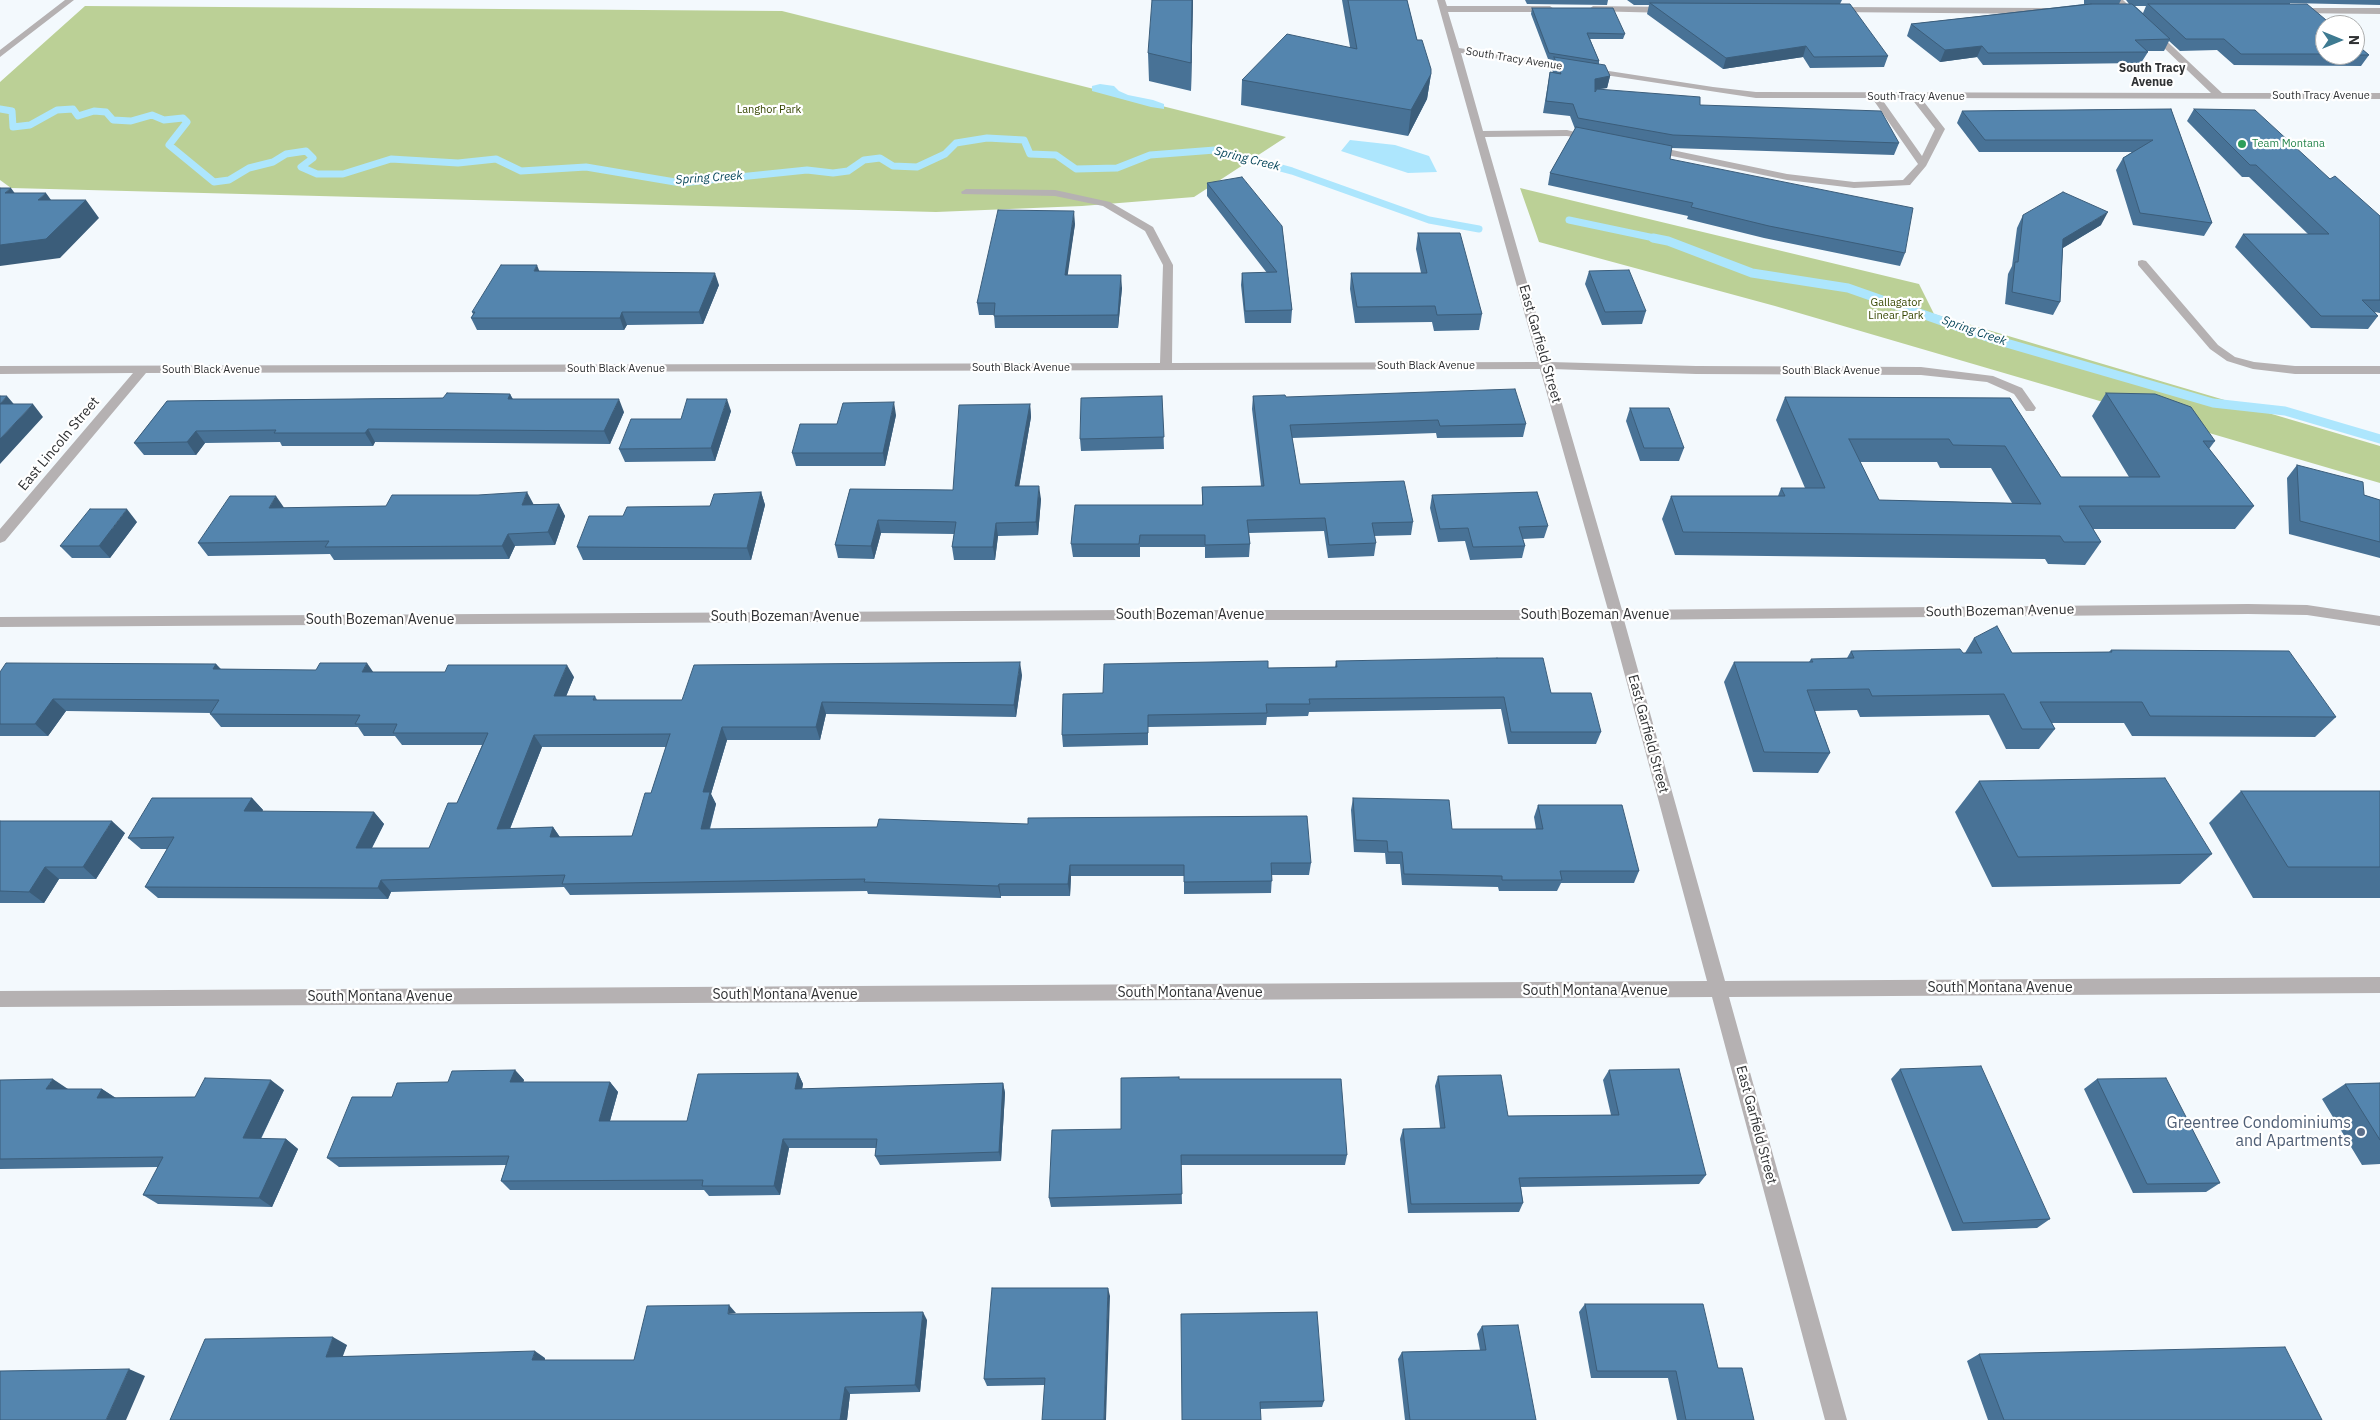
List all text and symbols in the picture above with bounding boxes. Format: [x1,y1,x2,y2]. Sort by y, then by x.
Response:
north arrow [2315,15,2365,65]
text: N [2345,35,2363,45]
street label: South Tracy Avenue [1465,45,1563,73]
district label: South Tracy Avenue [2119,62,2185,90]
street label: South Tracy Avenue [2272,89,2370,103]
street label: South Tracy Avenue [1867,90,1965,104]
park label: Langhor Park [737,103,801,117]
place label: Team Montana [2252,137,2325,151]
marker: Team Montana [2236,138,2248,150]
water label: Spring Creek [1213,144,1281,174]
water label: Spring Creek [675,168,743,188]
street label: East Garfield Street [1515,283,1565,405]
park label: Gallagator Linear Park [1868,296,1924,322]
water label: Spring Creek [1940,313,2008,349]
street label: South Black Avenue [1377,359,1475,373]
street label: South Black Avenue [972,361,1070,375]
street label: South Black Avenue [567,362,665,376]
street label: South Black Avenue [162,363,260,377]
street label: South Black Avenue [1782,364,1880,378]
street label: East Lincoln Street [15,394,103,494]
street label: South Bozeman Avenue [1925,601,2075,621]
street label: South Bozeman Avenue [1116,607,1264,623]
street label: South Bozeman Avenue [1521,607,1669,623]
street label: South Bozeman Avenue [711,609,859,625]
street label: South Bozeman Avenue [306,612,454,628]
street label: East Garfield Street [1624,673,1672,795]
street label: South Montana Avenue [1927,980,2073,996]
street label: South Montana Avenue [1522,983,1668,999]
street label: South Montana Avenue [1117,985,1263,1001]
street label: South Montana Avenue [712,987,858,1003]
street label: South Montana Avenue [307,989,453,1005]
street label: East Garfield Street [1732,1064,1780,1186]
place label: Greentree Condominiums and Apartments [2167,1113,2351,1151]
marker: Greentree Condominiums and Apartments [2355,1126,2367,1138]

